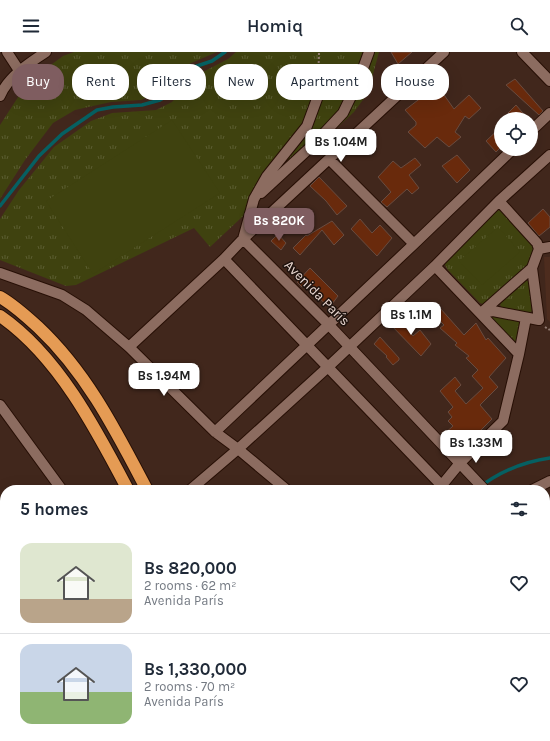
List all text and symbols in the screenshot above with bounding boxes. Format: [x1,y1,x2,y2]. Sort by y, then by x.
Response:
icon: menu [20,15,42,37]
text: Homiq [247,15,303,37]
icon: search [508,15,530,37]
chip: Buy [12,64,64,100]
chip: Rent [72,64,129,100]
chip: Filters [137,64,206,100]
chip: New [214,64,268,100]
chip: Apartment [276,64,373,100]
chip: House [381,64,449,100]
map controls [494,112,538,156]
button: locate [494,112,538,156]
pin: Bs 1.04M [300,129,382,163]
text: Bs 1.04M [314,134,368,149]
pin: Bs 820K [242,208,316,242]
text: Bs 820K [253,213,305,228]
street label: Avenida París [281,257,353,329]
pin: Bs 1.1M [374,302,448,336]
text: Bs 1.1M [390,307,432,322]
pin: Bs 1.94M [123,363,205,397]
text: Bs 1.94M [137,368,191,383]
pin: Bs 1.33M [435,430,517,464]
text: Bs 1.33M [449,435,503,450]
icon: filters [508,498,530,520]
text: 5 homes [20,499,89,519]
text: Bs 820,000 [144,558,237,578]
icon: home [52,559,100,607]
icon: heart [508,572,530,594]
text: 2 rooms · 62 m² [144,578,236,593]
text: Avenida París [144,593,224,608]
text: Bs 1,330,000 [144,659,247,679]
icon: home [52,660,100,708]
icon: heart [508,673,530,695]
text: 2 rooms · 70 m² [144,679,235,694]
text: Avenida París [144,694,224,709]

